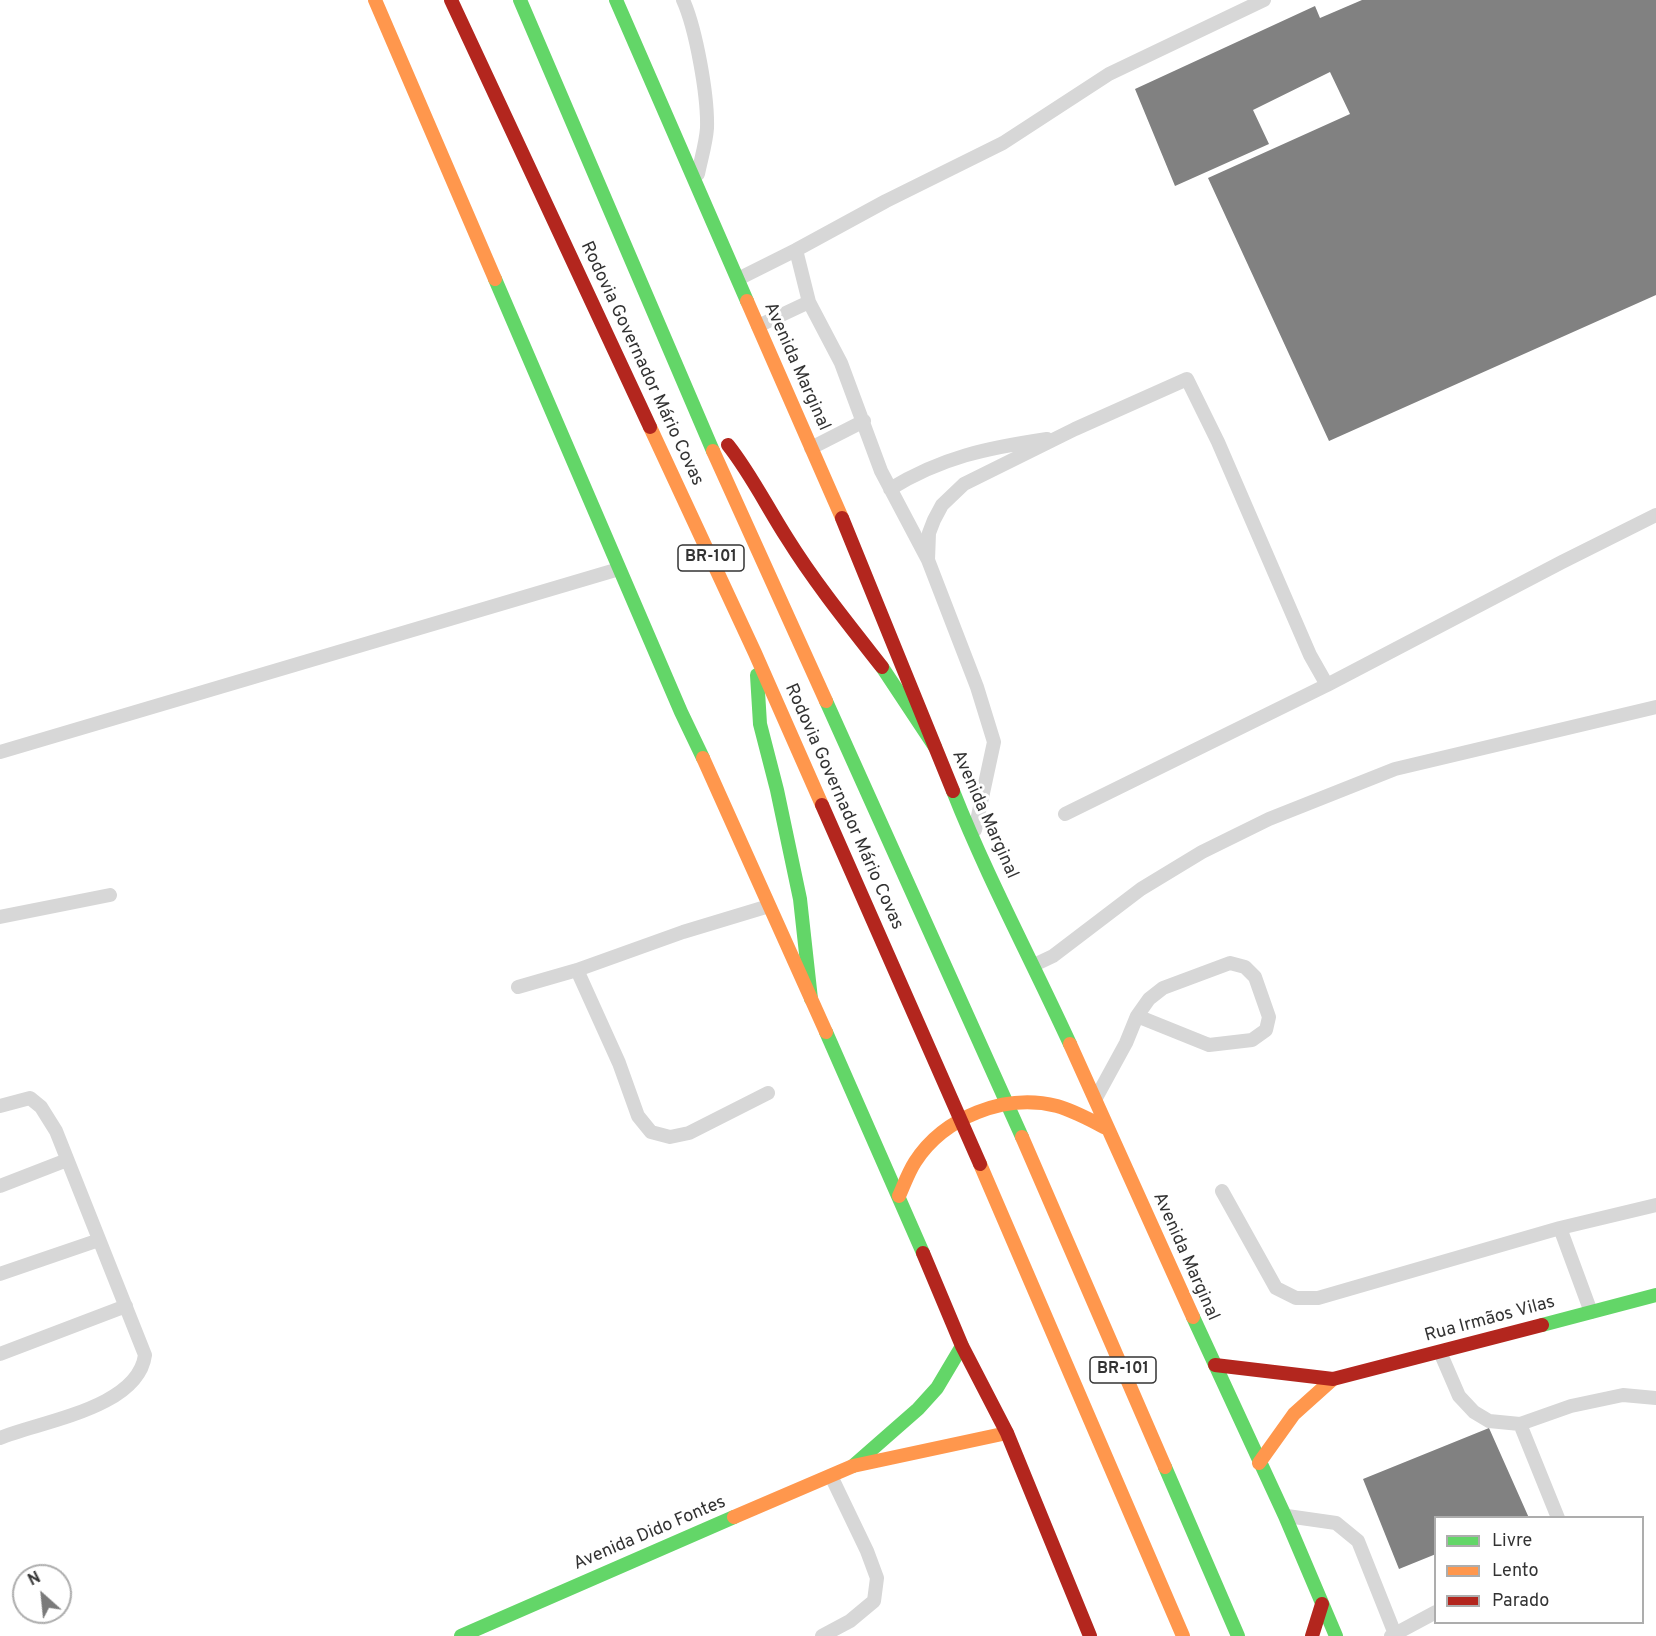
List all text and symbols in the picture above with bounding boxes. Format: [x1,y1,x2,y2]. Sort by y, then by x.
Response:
street label: Rodovia Governador Mário Covas [575,238,707,490]
street label: Avenida Marginal [758,300,834,434]
road number: BR-101 [678,545,744,571]
street label: Rodovia Governador Mário Covas [779,681,907,933]
street label: Avenida Marginal [946,748,1022,882]
street label: Avenida Marginal [1147,1190,1223,1324]
street label: Rua Irmãos Vilas [1423,1292,1557,1348]
road number: BR-101 [1090,1357,1156,1383]
street label: Avenida Dido Fontes [571,1492,729,1576]
legend [1434,1516,1644,1624]
text: Livre [1492,1530,1532,1553]
text: Lento [1492,1560,1538,1583]
north arrow [12,1564,72,1624]
text: N [25,1568,44,1591]
text: Parado [1492,1590,1549,1613]

